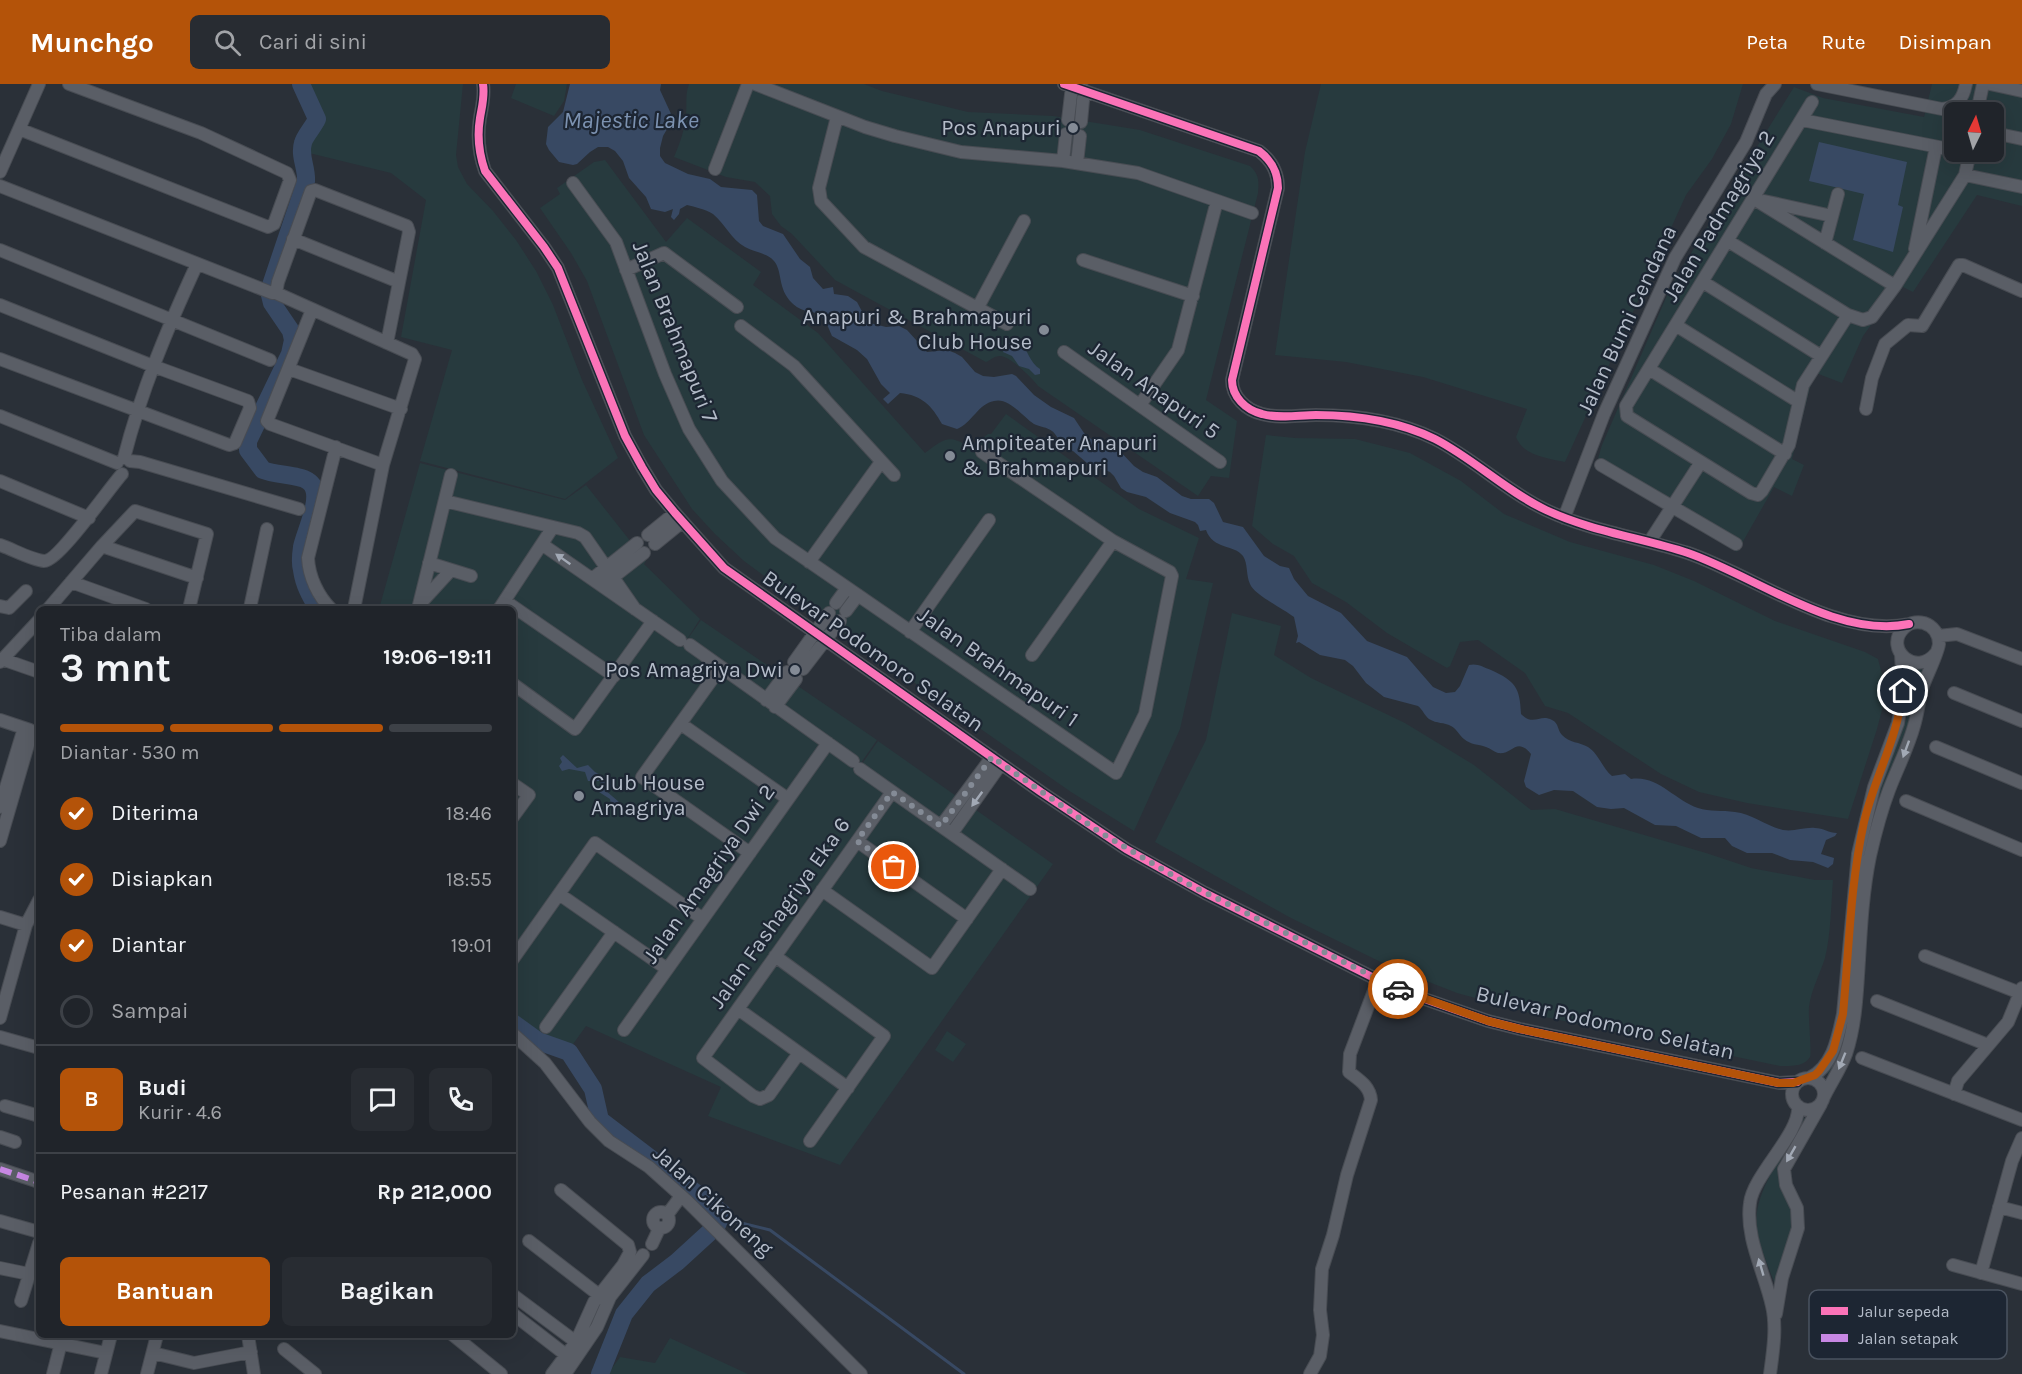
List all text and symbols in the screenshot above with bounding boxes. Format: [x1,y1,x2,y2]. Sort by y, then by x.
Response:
search box [190,15,610,69]
text: Munchgo [30,26,154,59]
icon: search [211,26,244,59]
text: Cari di sini [259,29,367,55]
text: Peta [1746,30,1788,54]
text: Rute [1821,30,1865,54]
text: Disimpan [1898,30,1992,54]
north arrow [1944,102,2004,162]
map controls [1944,102,2004,162]
water label: Majestic Lake [563,106,699,134]
place label: Pos Anapuri [941,115,1061,141]
marker: Pos Anapuri [1066,121,1080,135]
street label: Jalan Padmagriya 2 [1658,126,1780,306]
street label: Jalan Bumi Cendana [1572,221,1682,419]
street label: Jalan Brahmapuri 7 [627,237,723,427]
place label: Anapuri & Brahmapuri Club House [802,304,1032,355]
marker: Anapuri & Brahmapuri Club House [1037,323,1051,337]
street label: Jalan Anapuri 5 [1083,335,1225,445]
place label: Ampiteater Anapuri & Brahmapuri [962,430,1158,481]
marker: Ampiteater Anapuri & Brahmapuri [943,449,957,463]
one-way arrow [555,554,571,565]
street label: Bulevar Podomoro Selatan [757,565,989,737]
street label: Jalan Brahmapuri 1 [912,602,1084,732]
text: Tiba dalam [60,623,162,646]
text: 19:06–19:11 [383,644,492,670]
text: 3 mnt [60,645,171,691]
place label: Pos Amagriya Dwi [605,657,783,683]
marker: Pos Amagriya Dwi [788,663,802,677]
pin [1877,665,1928,716]
icon: home [1886,674,1919,707]
one-way arrow [1901,740,1910,758]
text: Diantar · 530 m [60,741,200,764]
place label: Club House Amagriya [591,770,705,821]
street label: Jalan Amagriya Dwi 2 [637,779,781,969]
marker: Club House Amagriya [572,789,586,803]
one-way arrow [971,791,983,807]
icon: check [60,797,93,830]
text: Diterima [111,800,199,826]
text: 18:46 [446,802,492,825]
street label: Jalan Fashagriya Eka 6 [704,813,856,1013]
pin [868,841,919,892]
icon: bag [877,850,910,883]
icon: check [60,863,93,896]
text: Disiapkan [111,866,213,892]
text: 18:55 [446,868,492,891]
icon: check [60,929,93,962]
text: Diantar [111,932,186,958]
text: 19:01 [451,934,492,957]
courier [1368,959,1428,1019]
icon: car [1382,973,1415,1006]
street label: Bulevar Podomoro Selatan [1473,981,1737,1065]
text: Sampai [111,998,189,1024]
one-way arrow [1837,1052,1846,1070]
button: chat [351,1068,414,1131]
button: phone [429,1068,492,1131]
text: Budi [138,1075,187,1101]
text: B [84,1086,99,1112]
text: Kurir · 4.6 [138,1101,222,1124]
street label: Jalan Cikoneng [648,1140,779,1262]
one-way arrow [1786,1146,1796,1163]
text: Pesanan #2217 [60,1179,208,1205]
text: Rp 212,000 [377,1179,492,1205]
button: Bantuan [60,1257,270,1326]
button: Bagikan [282,1257,492,1326]
one-way arrow [1756,1258,1765,1276]
legend [1809,1290,2007,1359]
text: Jalur sepeda [1858,1302,1950,1321]
text: Jalan setapak [1858,1329,1959,1348]

